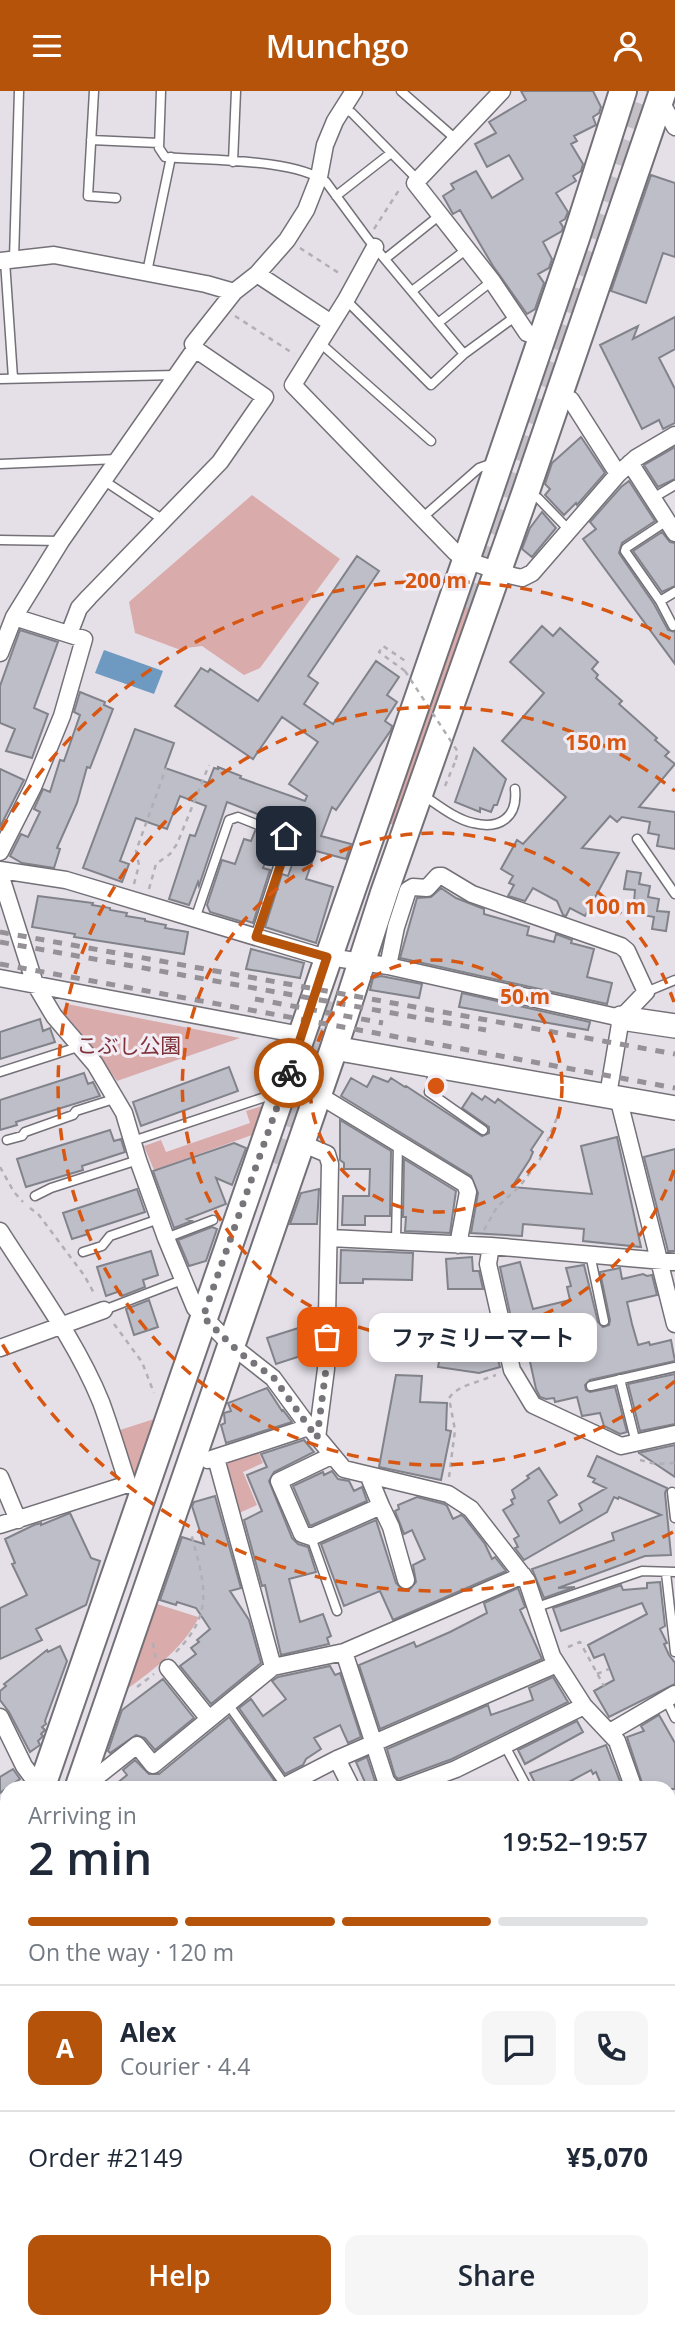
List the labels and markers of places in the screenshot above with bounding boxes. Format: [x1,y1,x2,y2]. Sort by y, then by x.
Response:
pin [256,806,316,866]
centre of rings [424,1074,448,1098]
pin [297,1307,357,1367]
callout: ファミリーマート [369,1313,596,1361]

